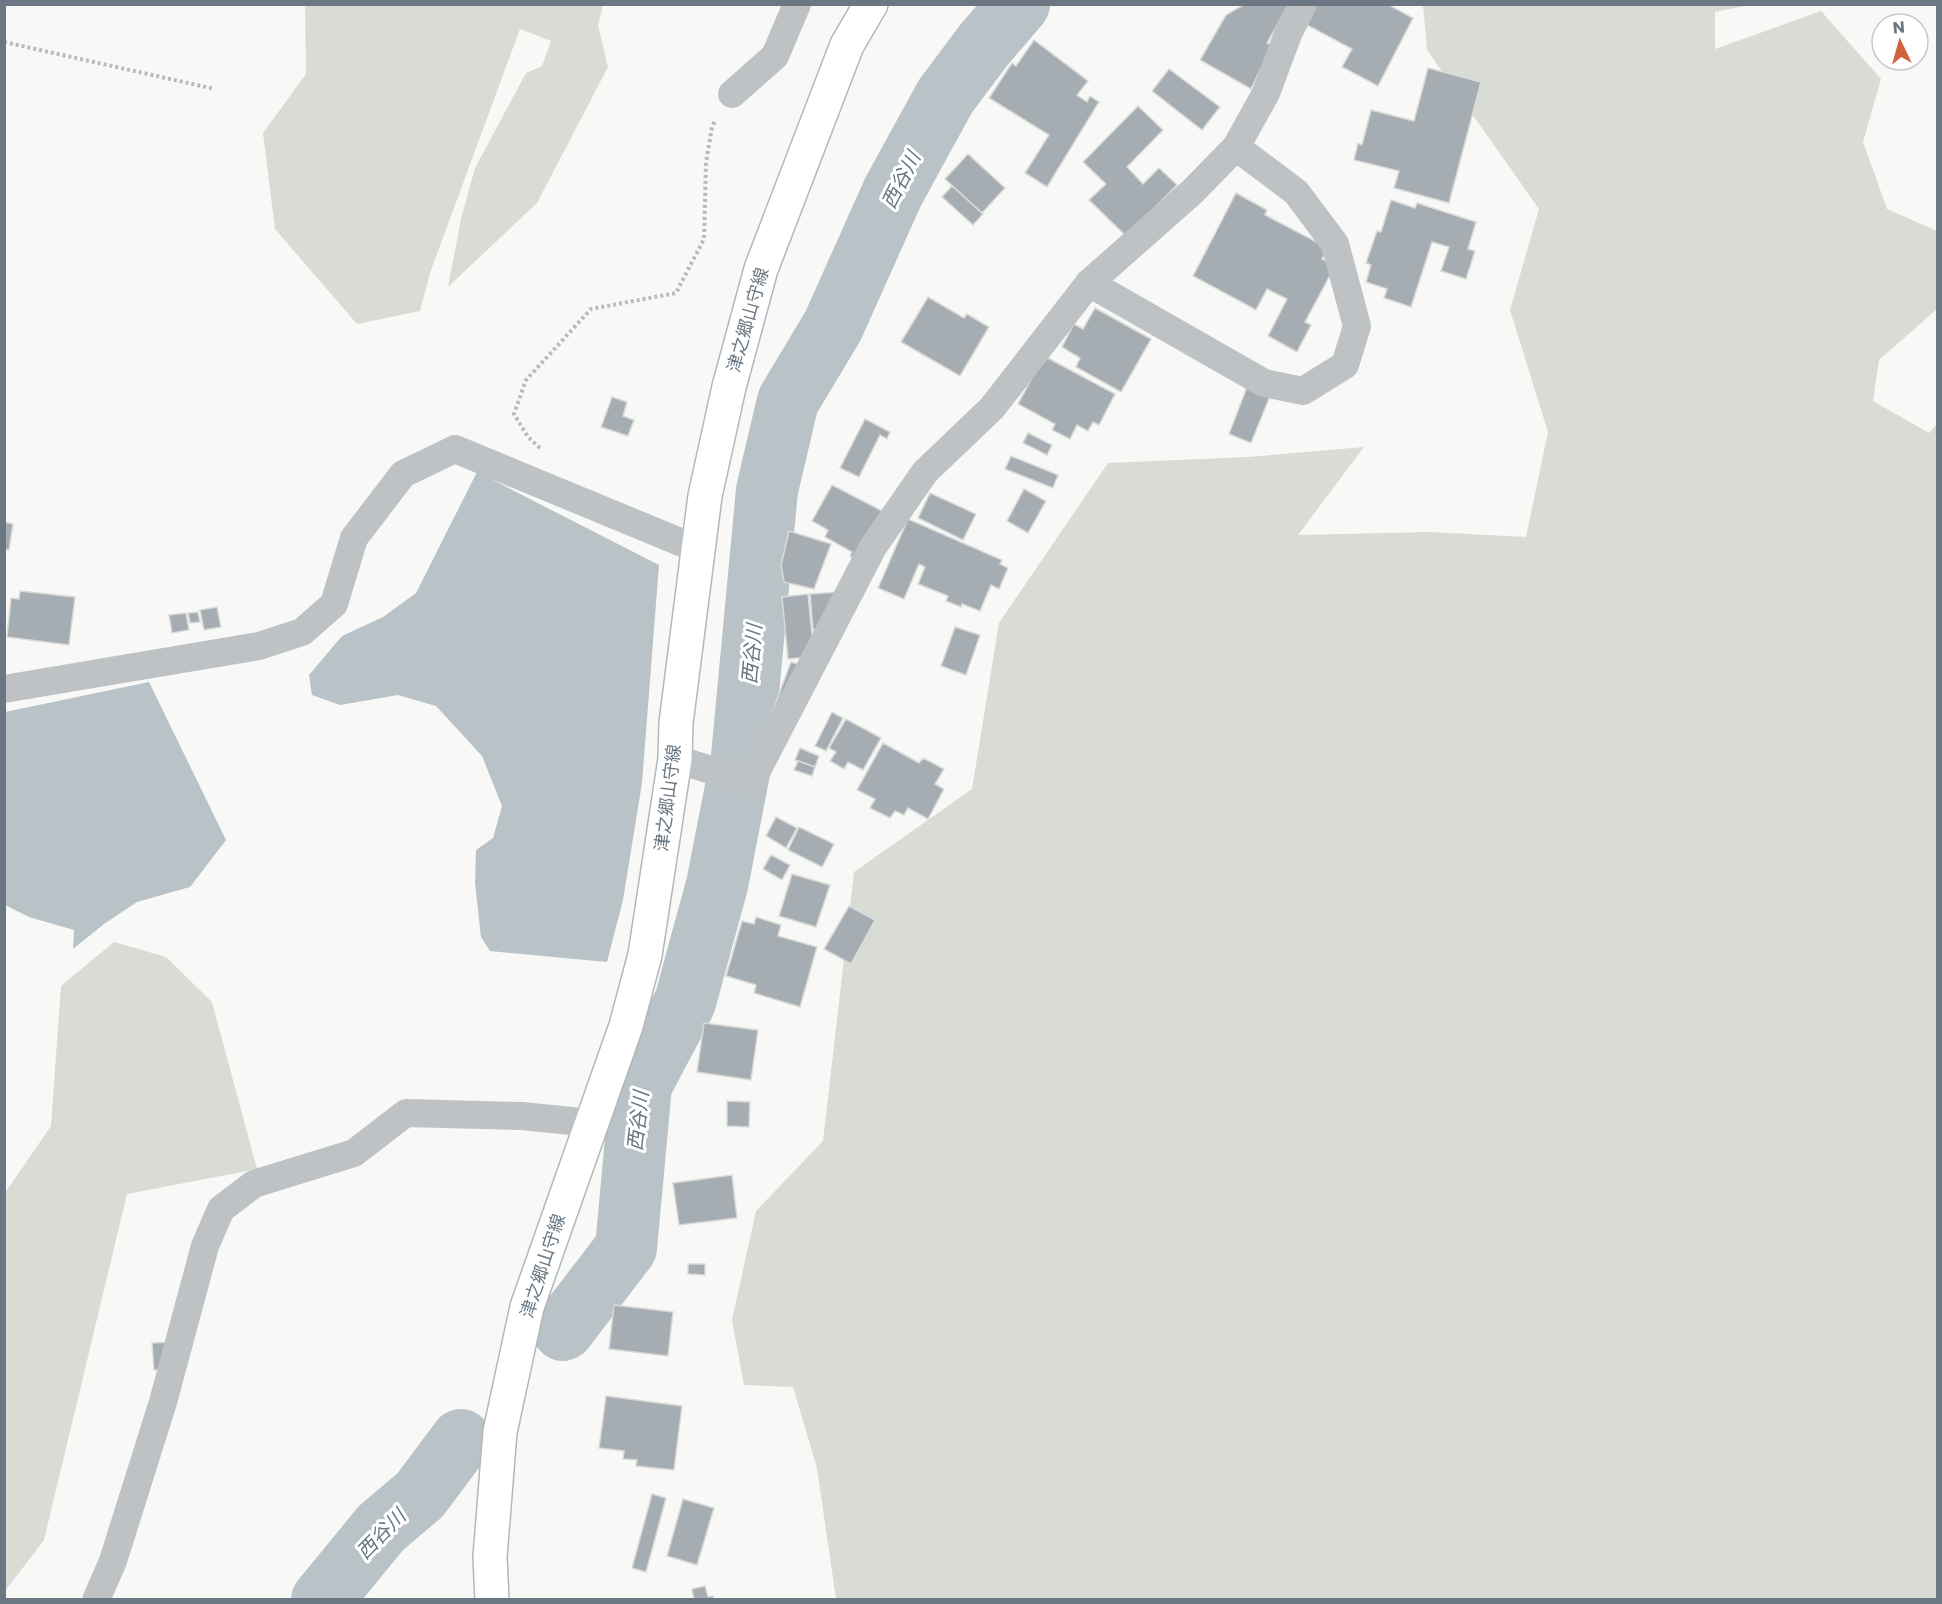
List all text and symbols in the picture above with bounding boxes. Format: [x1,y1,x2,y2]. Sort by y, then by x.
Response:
north arrow [1870,12,1930,72]
text: N [1892,16,1906,40]
water label: 西谷川 [875,145,928,213]
street label: 津之郷山守線 [721,265,774,375]
water label: 西谷川 [735,621,769,685]
street label: 津之郷山守線 [649,743,686,853]
water label: 西谷川 [621,1088,655,1152]
street label: 津之郷山守線 [514,1211,571,1321]
water label: 西谷川 [350,1501,413,1565]

